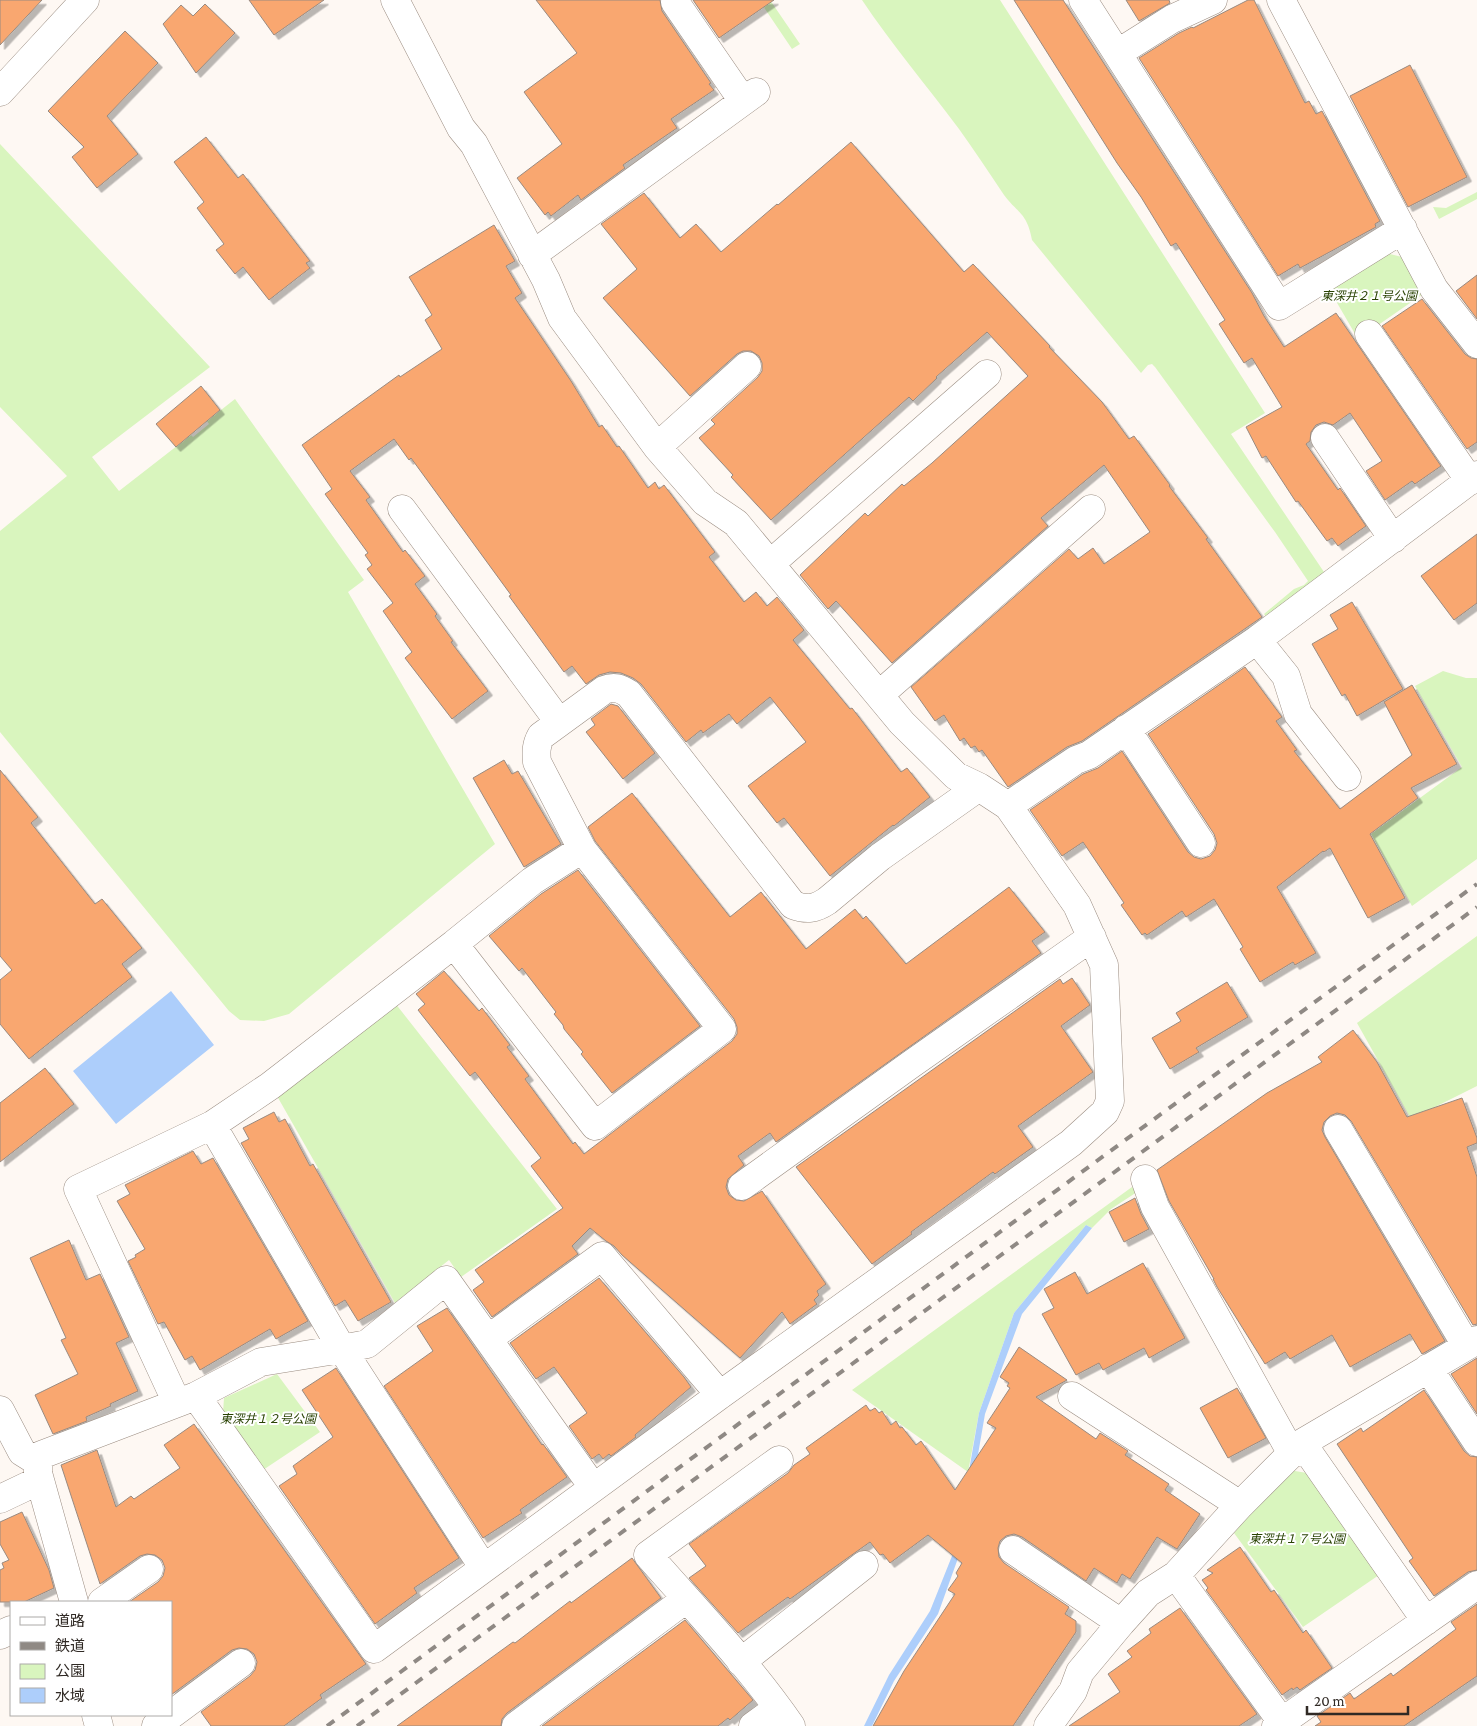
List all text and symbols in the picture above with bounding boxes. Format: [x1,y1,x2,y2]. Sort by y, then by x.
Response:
park label: 東深井２１号公園 [1321,289,1419,303]
park label: 東深井１２号公園 [220,1412,318,1426]
park label: 東深井１７号公園 [1249,1532,1347,1546]
legend [10,1601,172,1716]
text: 道路 [55,1613,85,1629]
text: 鉄道 [55,1638,85,1654]
text: 公園 [55,1663,85,1679]
scale bar [1307,1684,1408,1716]
text: 水域 [55,1688,85,1704]
text: 20 m [1314,1693,1345,1709]

